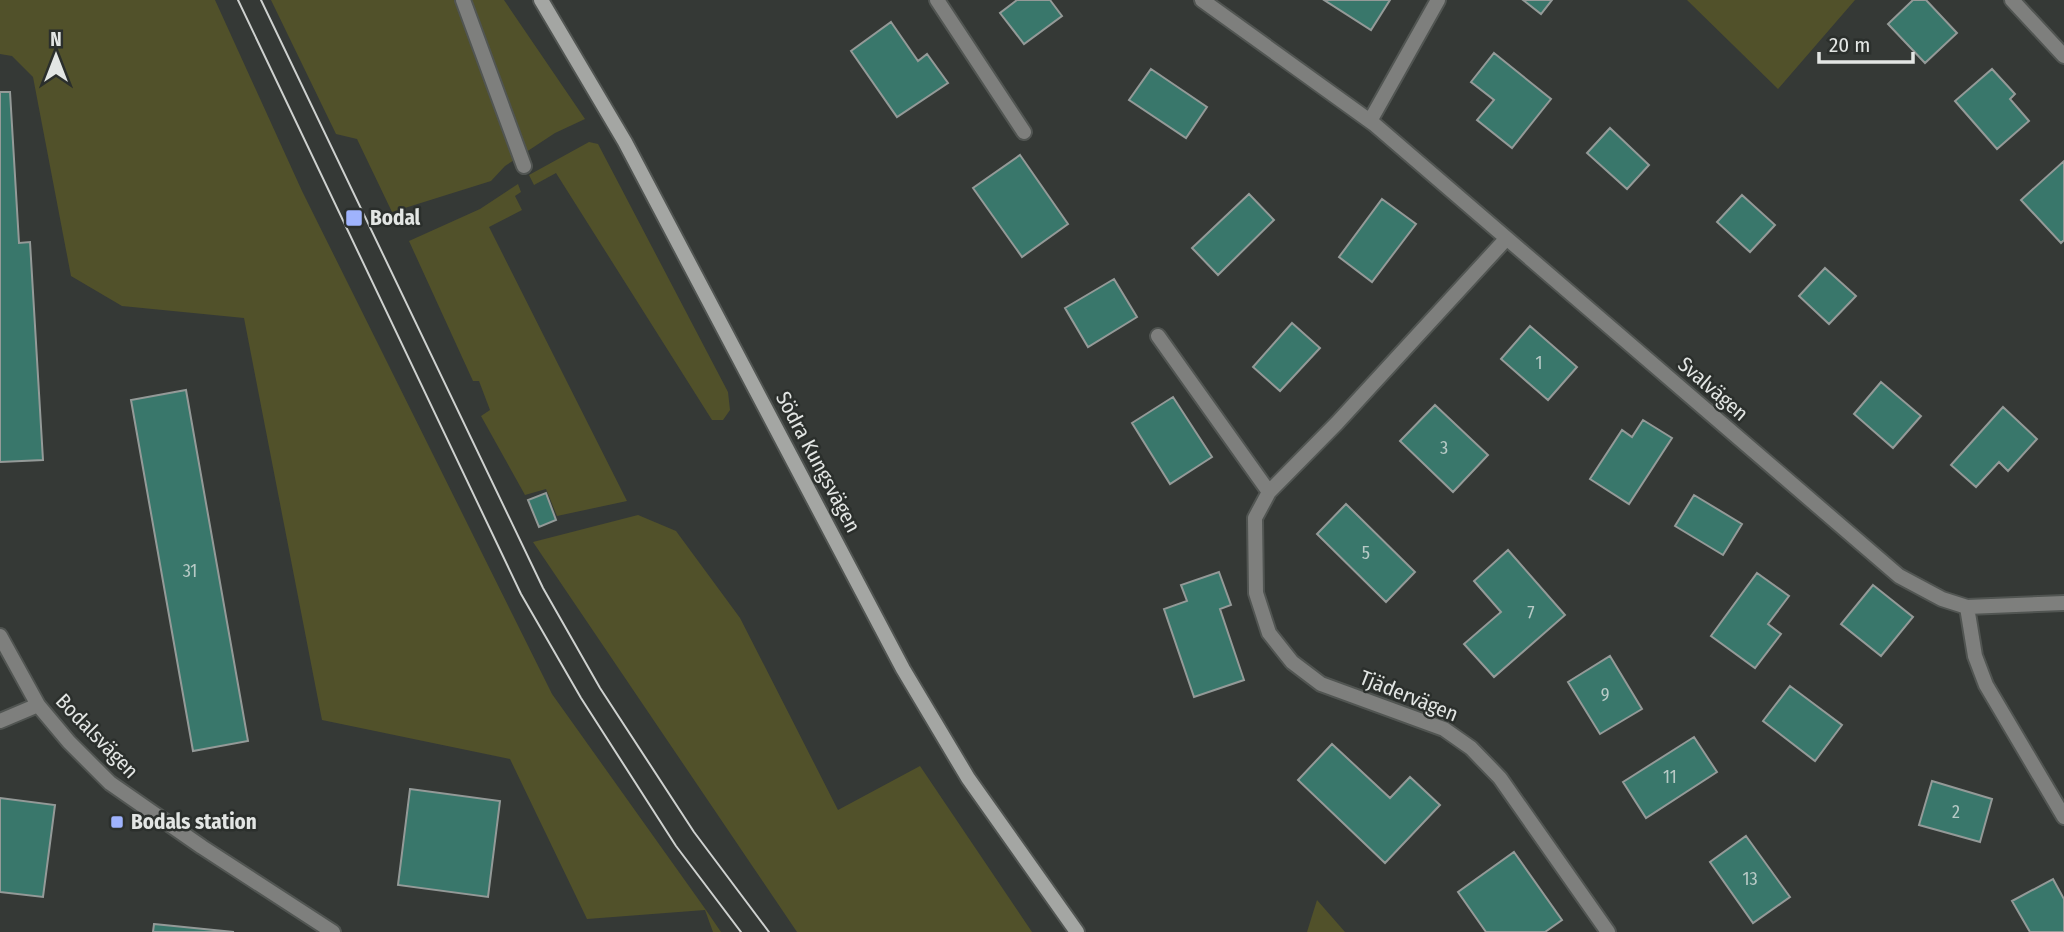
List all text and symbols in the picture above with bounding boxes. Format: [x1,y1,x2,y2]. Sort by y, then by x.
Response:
north arrow [21,21,91,91]
scale bar [1819,21,1913,65]
text: N [50,28,62,51]
text: 20 m [1829,32,1870,58]
place label: Bodal [370,205,421,231]
marker: Bodal [344,208,364,228]
street label: Svalvägen [1672,351,1754,427]
house number: 1 [1535,352,1543,374]
street label: Södra Kungsvägen [770,387,866,537]
house number: 3 [1440,437,1448,459]
house number: 5 [1362,542,1370,564]
house number: 31 [183,560,197,582]
house number: 7 [1527,602,1535,624]
street label: Tjädervägen [1356,665,1462,727]
house number: 9 [1601,684,1609,706]
street label: Bodalsvägen [50,688,144,784]
house number: 11 [1663,766,1677,788]
house number: 2 [1952,801,1960,823]
place label: Bodals station [131,809,257,835]
marker: Bodals station [109,814,125,830]
house number: 13 [1742,868,1758,890]

